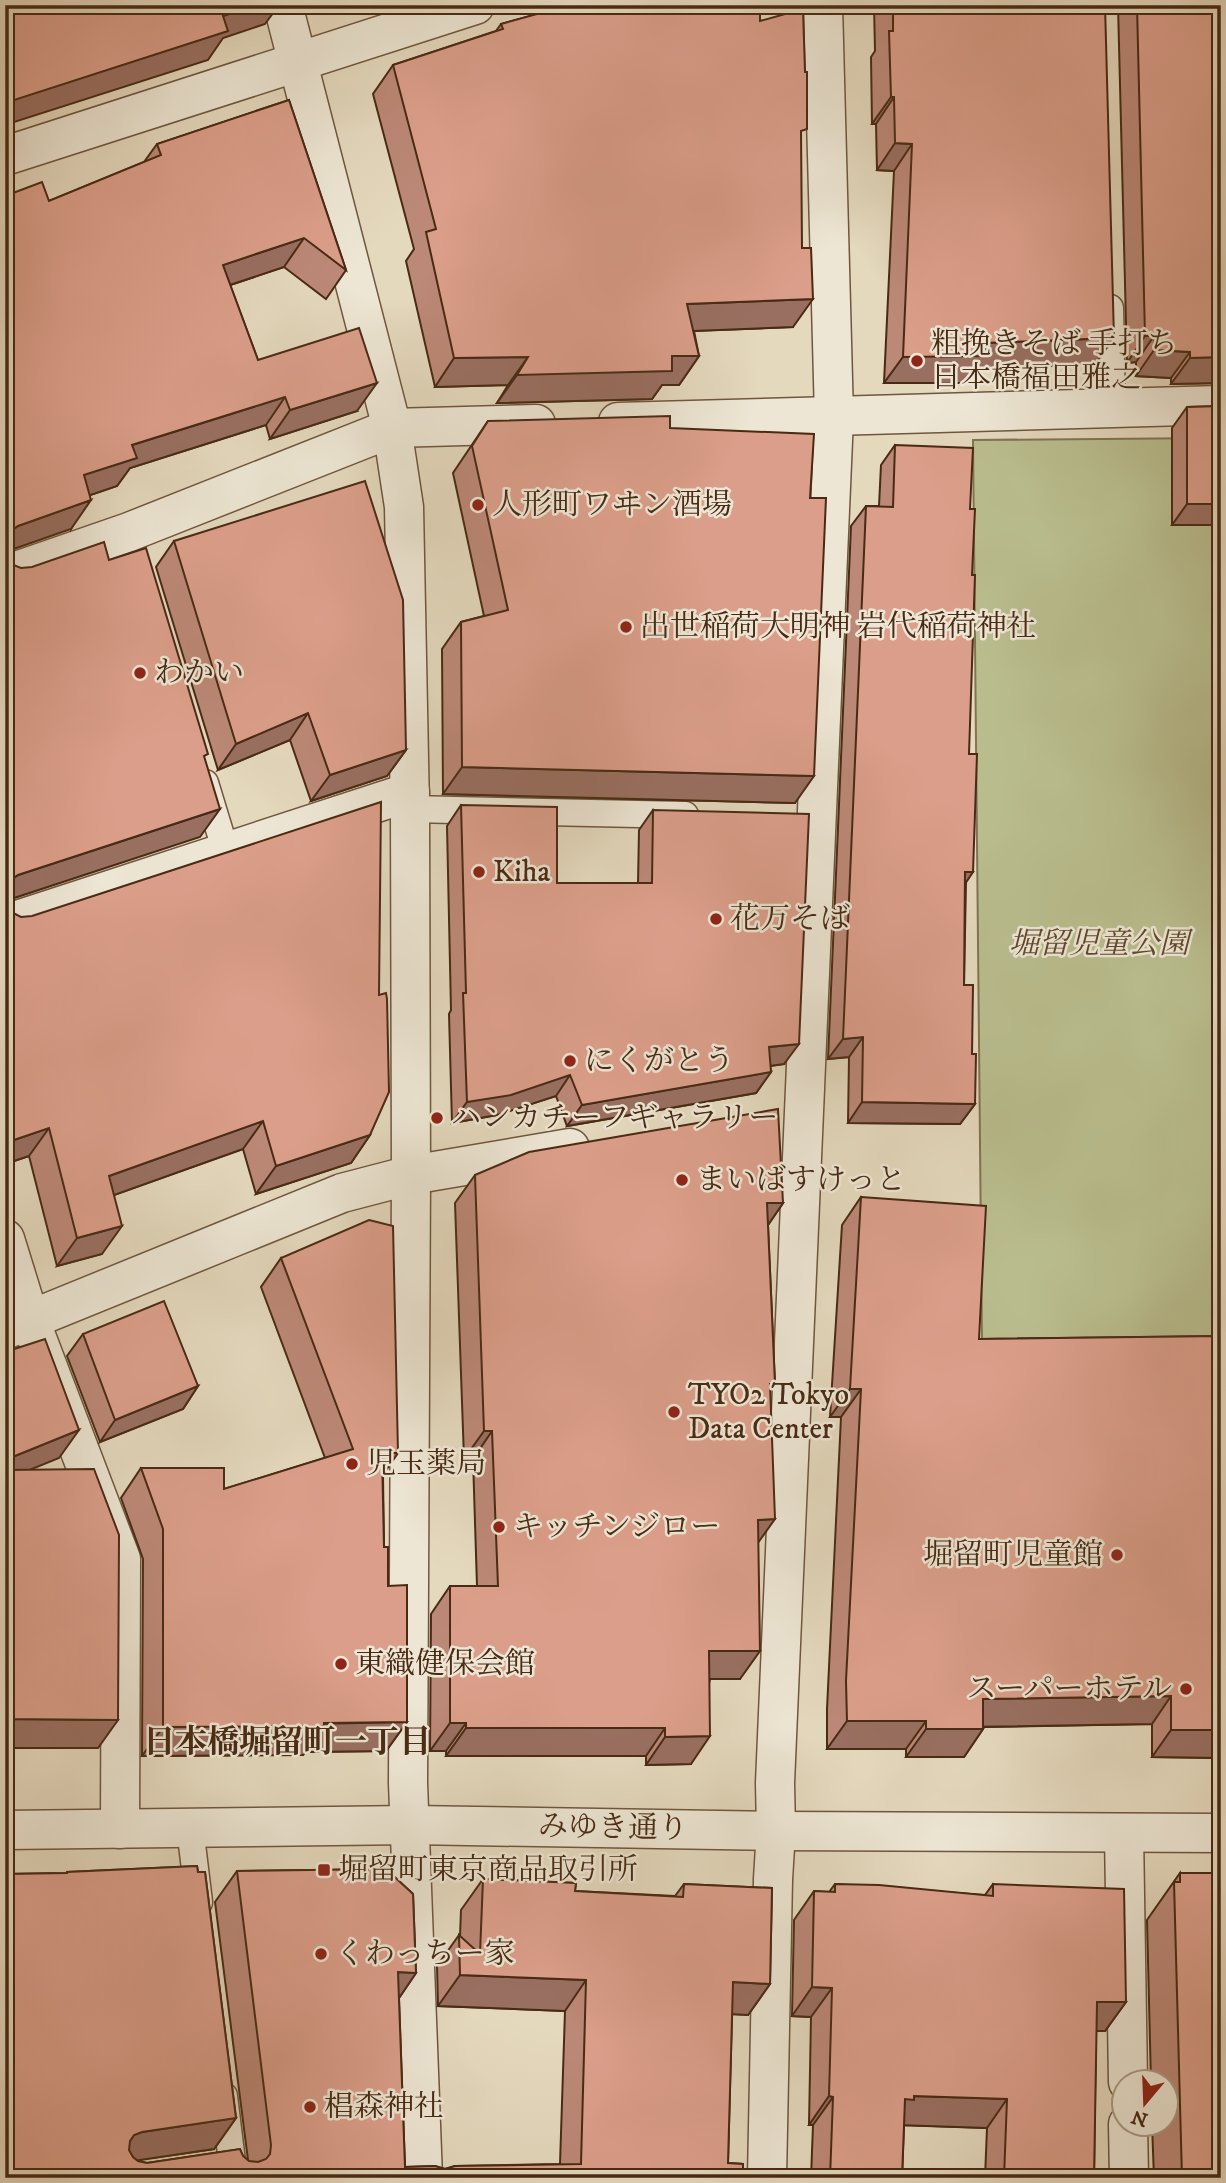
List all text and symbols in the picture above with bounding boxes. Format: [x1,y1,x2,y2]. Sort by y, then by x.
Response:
place label: 粗挽きそば 手打ち 日本橋福田雅之 [931,326,1177,397]
marker: 粗挽きそば 手打ち 日本橋福田雅之 [909,353,925,369]
place label: 人形町ワヰン酒場 [492,487,732,524]
marker: 人形町ワヰン酒場 [470,497,486,513]
place label: 出世稲荷大明神 岩代稲荷神社 [640,609,1036,646]
marker: 出世稲荷大明神 岩代稲荷神社 [618,619,634,635]
place label: わかい [154,655,244,692]
marker: わかい [132,665,148,681]
place label: Kiha [493,854,551,891]
marker: Kiha [471,864,487,880]
place label: 花万そば [730,901,850,938]
marker: 花万そば [708,911,724,927]
park label: 堀留児童公園 [1009,926,1194,963]
place label: にくがとう [584,1043,734,1080]
marker: にくがとう [562,1053,578,1069]
place label: ハンカチーフギャラリー [451,1100,778,1137]
marker: ハンカチーフギャラリー [429,1110,445,1126]
place label: まいばすけっと [696,1162,906,1199]
marker: まいばすけっと [674,1172,690,1188]
place label: TYO2 Tokyo Data Center [688,1377,849,1448]
marker: TYO2 Tokyo Data Center [666,1404,682,1420]
place label: 児玉薬局 [366,1446,486,1483]
marker: 児玉薬局 [344,1456,360,1472]
place label: キッチンジロー [513,1509,720,1546]
marker: キッチンジロー [491,1519,507,1535]
place label: 堀留町児童館 [923,1537,1103,1574]
marker: 堀留町児童館 [1109,1547,1125,1563]
place label: 東織健保会館 [355,1646,535,1683]
marker: 東織健保会館 [333,1656,349,1672]
place label: スーパーホテル [967,1671,1172,1708]
marker: スーパーホテル [1178,1681,1194,1697]
district label: 日本橋堀留町一丁目 [143,1723,431,1763]
street label: みゆき通り [538,1808,688,1848]
place label: 堀留町東京商品取引所 [338,1852,638,1889]
marker: 堀留町東京商品取引所 [316,1862,332,1878]
place label: くわっちー家 [335,1936,515,1973]
marker: くわっちー家 [313,1946,329,1962]
north arrow [1110,2068,1180,2138]
place label: 椙森神社 [324,2089,444,2126]
marker: 椙森神社 [302,2099,318,2115]
text: N [1128,2104,1151,2131]

